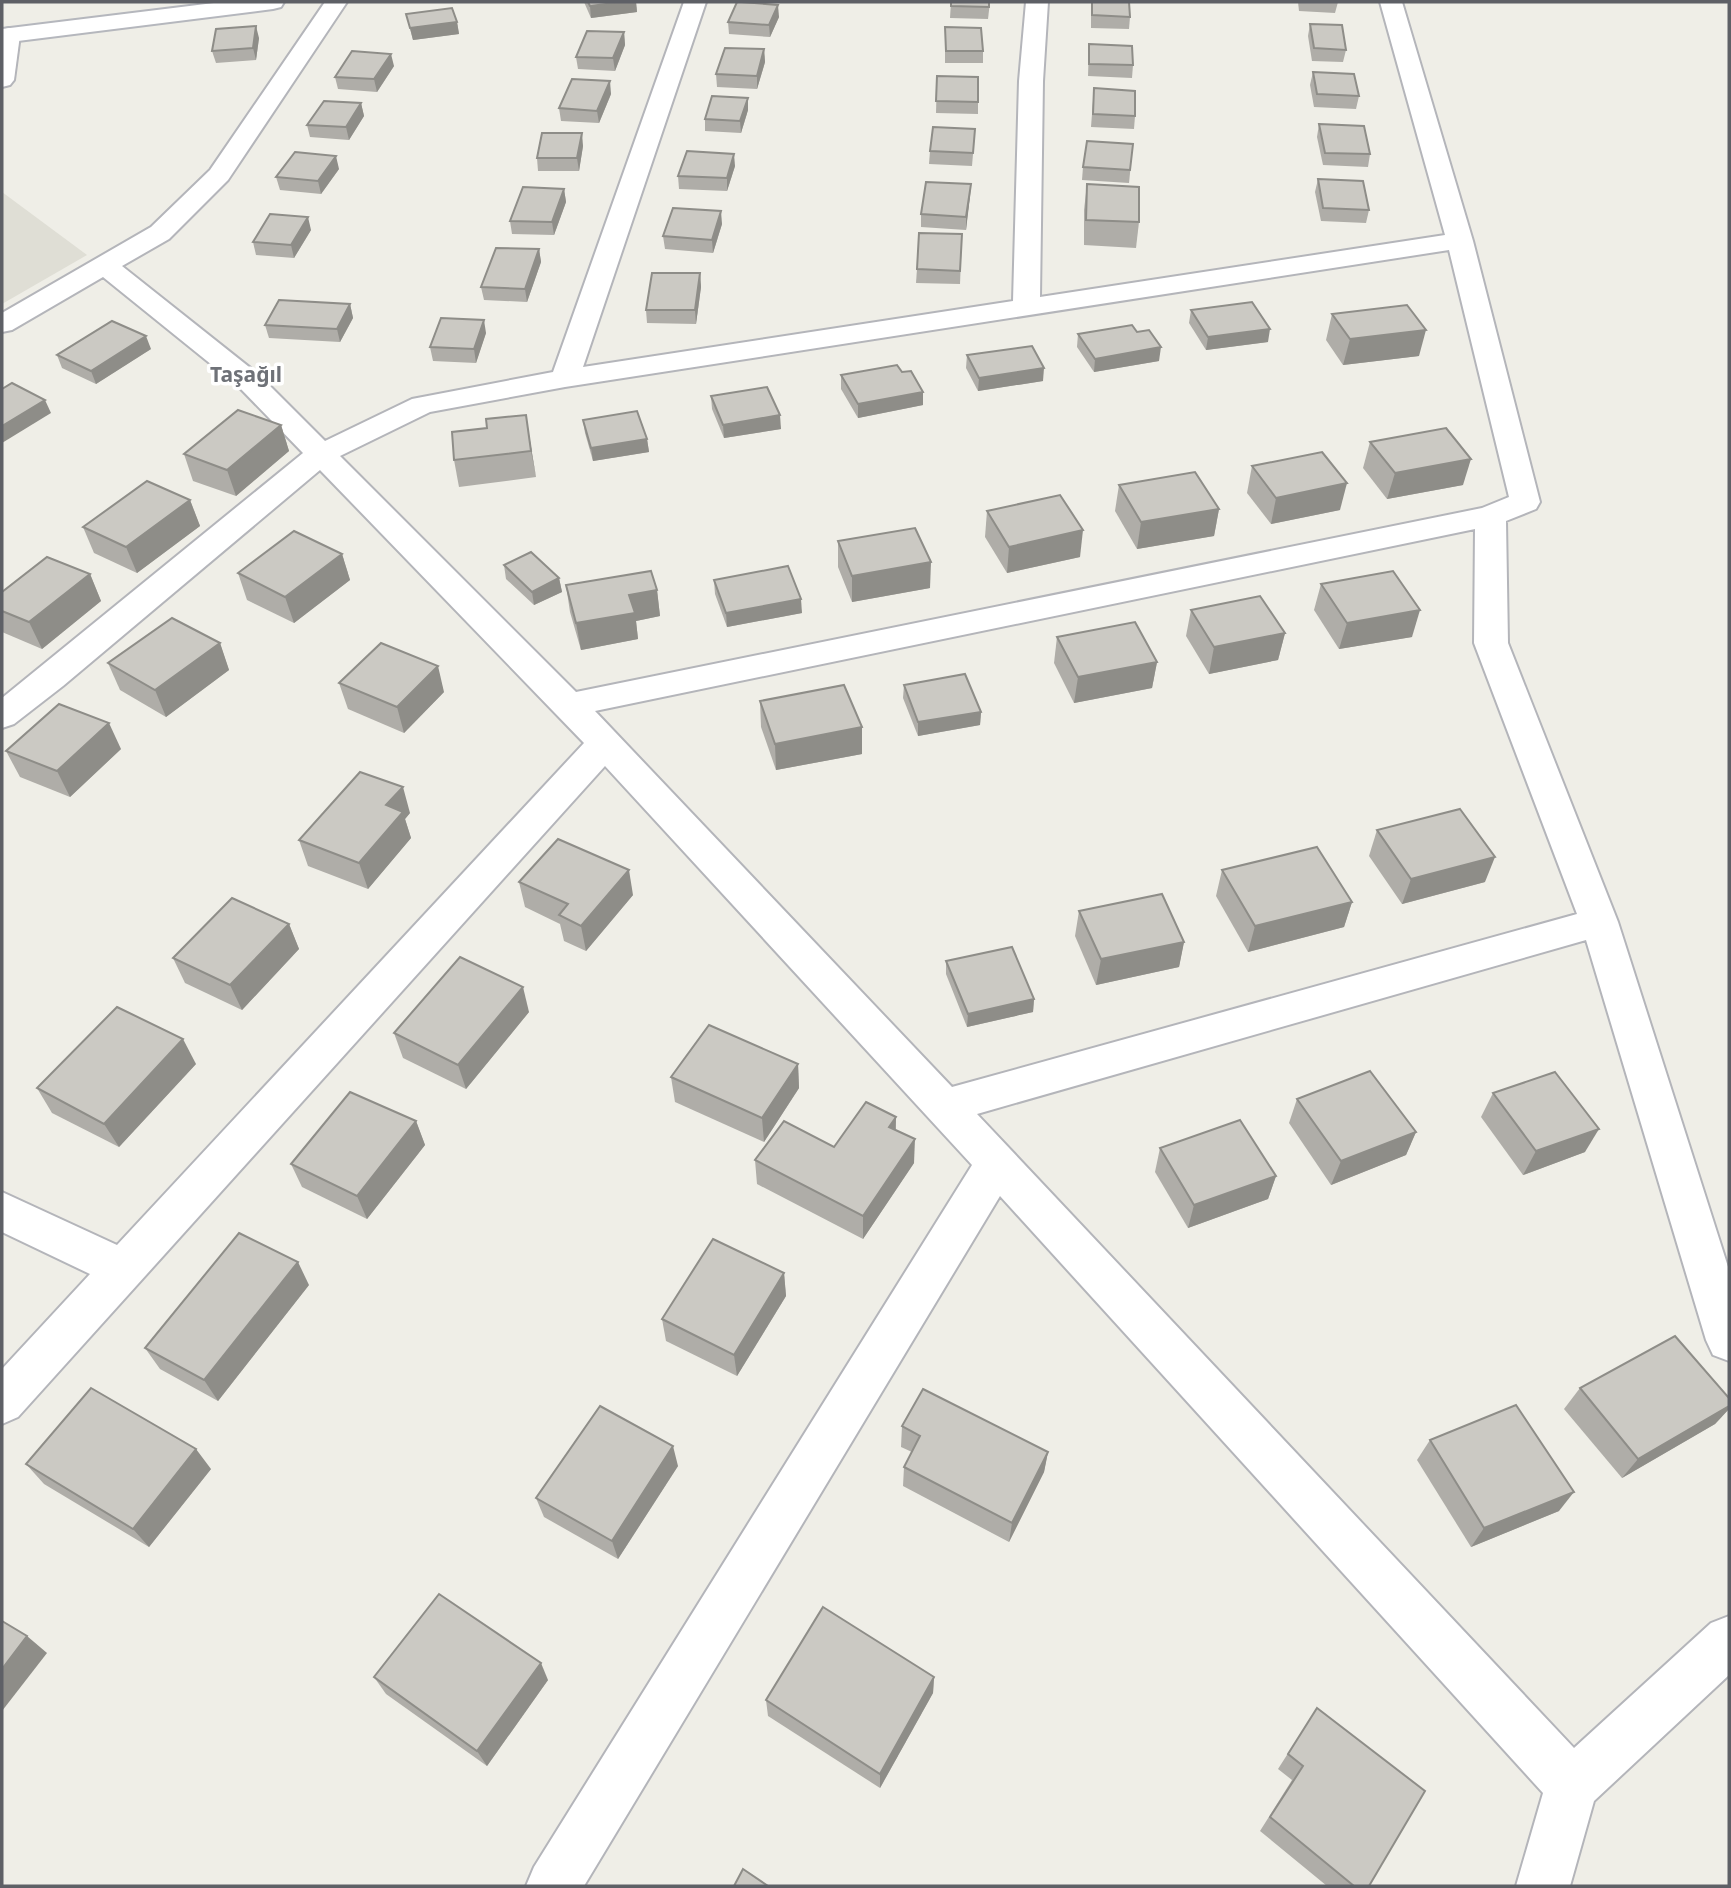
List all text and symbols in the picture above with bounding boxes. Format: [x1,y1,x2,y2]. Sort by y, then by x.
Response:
district label: Taşağıl [210,360,282,388]

